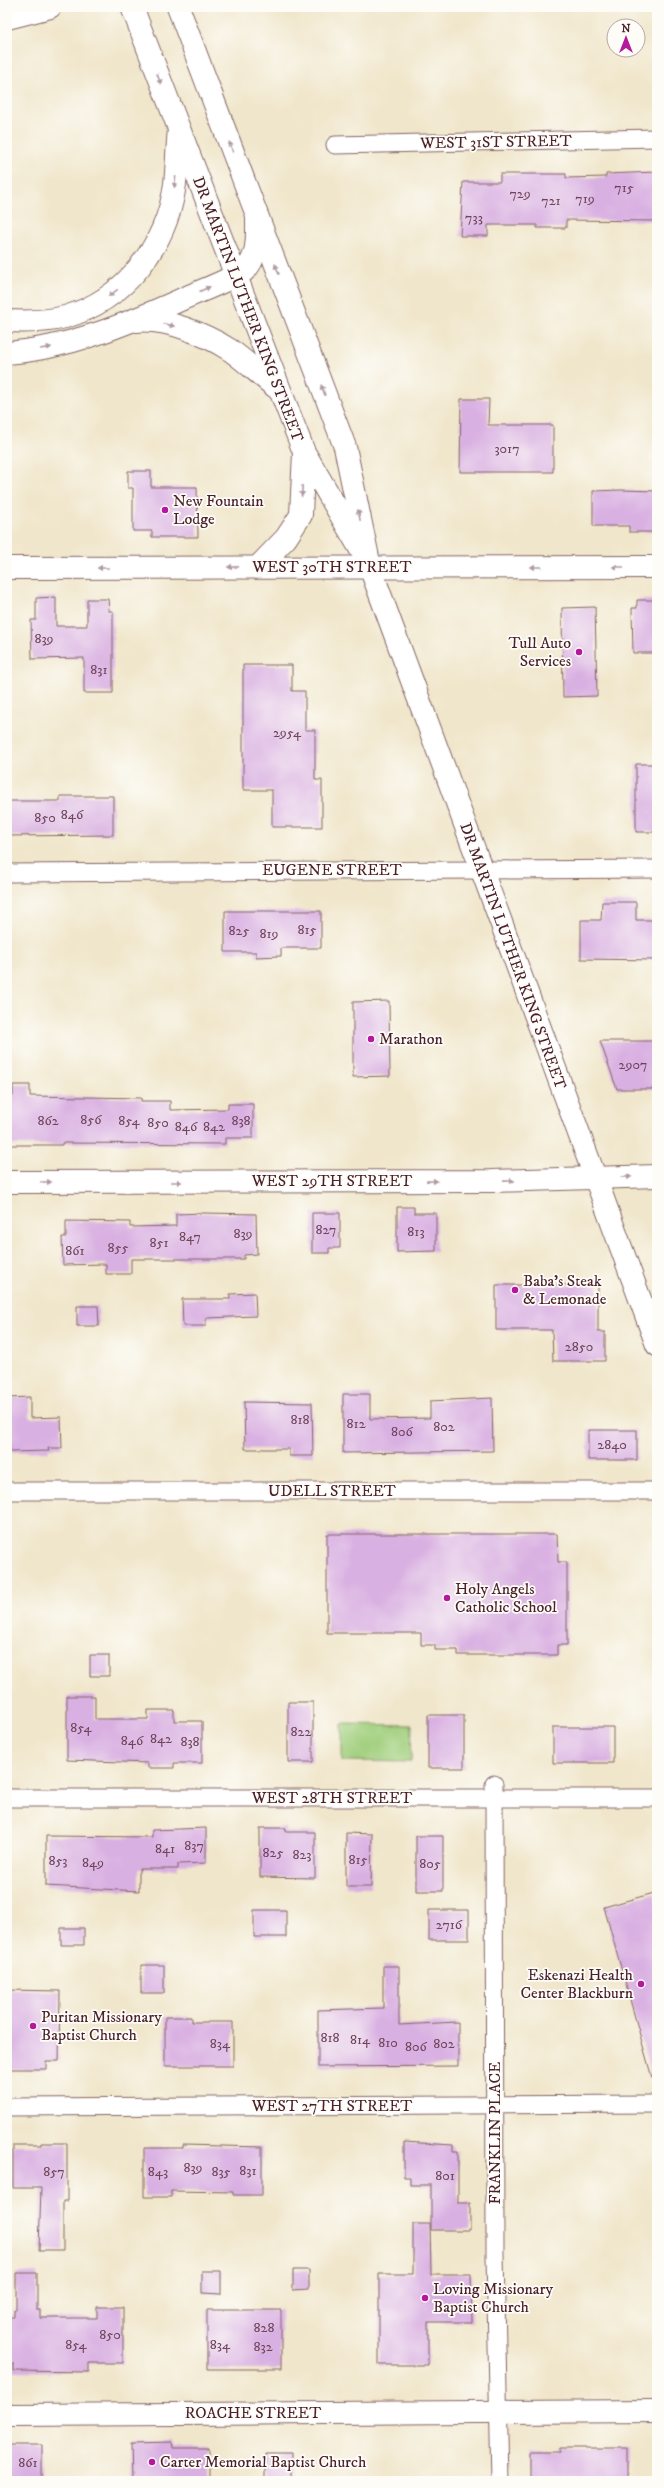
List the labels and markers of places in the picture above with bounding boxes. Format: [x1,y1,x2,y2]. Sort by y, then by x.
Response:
place label: New Fountain Lodge [173,491,264,529]
marker: New Fountain Lodge [160,505,170,515]
place label: Tull Auto Services [508,633,571,671]
marker: Tull Auto Services [574,647,584,657]
place label: Marathon [379,1029,443,1049]
marker: Marathon [366,1034,376,1044]
place label: Baba's Steak & Lemonade [523,1271,607,1309]
marker: Baba's Steak & Lemonade [510,1285,520,1295]
place label: Holy Angels Catholic School [455,1579,557,1617]
marker: Holy Angels Catholic School [442,1593,452,1603]
place label: Eskenazi Health Center Blackburn [520,1965,634,2003]
marker: Eskenazi Health Center Blackburn [636,1979,646,1989]
place label: Puritan Missionary Baptist Church [41,2007,162,2045]
marker: Puritan Missionary Baptist Church [28,2021,38,2031]
place label: Loving Missionary Baptist Church [433,2279,554,2317]
marker: Loving Missionary Baptist Church [420,2293,430,2303]
place label: Carter Memorial Baptist Church [160,2452,367,2472]
marker: Carter Memorial Baptist Church [147,2457,157,2467]

